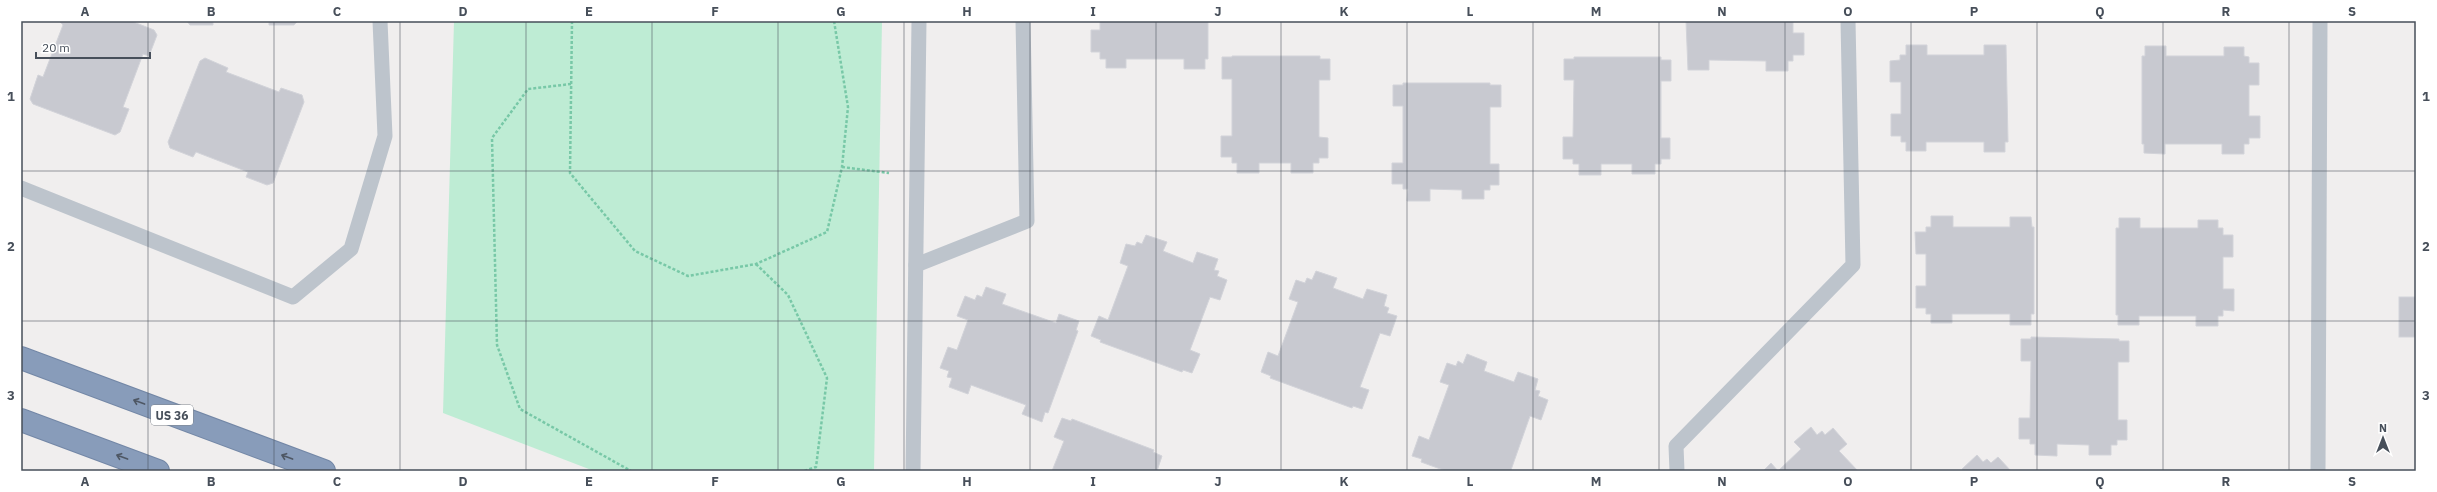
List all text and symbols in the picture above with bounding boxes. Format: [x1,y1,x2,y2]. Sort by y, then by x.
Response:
text: A [81,3,90,20]
text: B [207,3,216,20]
text: C [333,3,342,20]
text: D [458,3,468,20]
text: E [585,3,593,20]
text: F [711,3,719,20]
text: G [836,3,846,20]
text: H [962,3,972,20]
text: I [1090,3,1096,20]
text: J [1214,3,1222,20]
text: K [1339,3,1349,20]
text: L [1467,3,1474,20]
text: M [1591,3,1601,20]
text: N [1717,3,1727,20]
text: O [1843,3,1853,20]
text: P [1970,3,1979,20]
text: Q [2095,3,2105,20]
text: R [2222,3,2231,20]
text: S [2348,3,2356,20]
scale bar [36,34,150,60]
text: 20 m [42,40,70,55]
text: 1 [7,88,15,105]
text: 1 [2422,88,2430,105]
text: 2 [7,238,15,255]
text: 2 [2422,238,2430,255]
text: 3 [7,387,15,404]
text: 3 [2422,387,2430,404]
one-way arrow [133,398,145,406]
road number: US 36 [151,405,193,425]
north arrow [2363,418,2403,458]
text: N [2379,421,2387,435]
one-way arrow [116,453,128,461]
one-way arrow [281,453,293,461]
text: A [81,473,90,490]
text: B [207,473,216,490]
text: C [333,473,342,490]
text: D [458,473,468,490]
text: E [585,473,593,490]
text: F [711,473,719,490]
text: G [836,473,846,490]
text: H [962,473,972,490]
text: I [1090,473,1096,490]
text: J [1214,473,1222,490]
text: K [1339,473,1349,490]
text: L [1467,473,1474,490]
text: M [1591,473,1601,490]
text: N [1717,473,1727,490]
text: O [1843,473,1853,490]
text: P [1970,473,1979,490]
text: Q [2095,473,2105,490]
text: R [2222,473,2231,490]
text: S [2348,473,2356,490]

